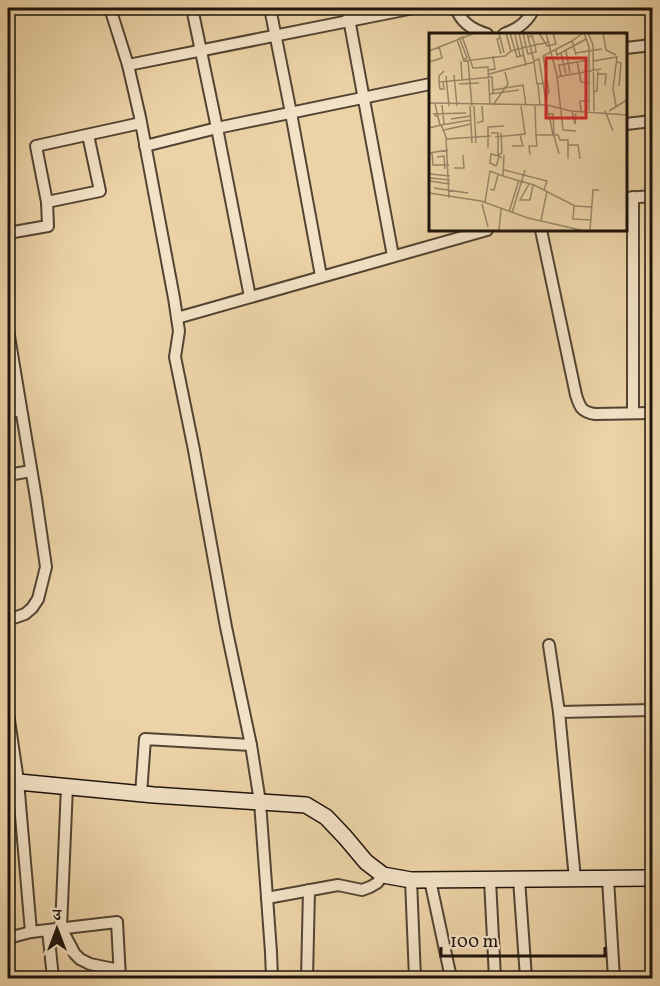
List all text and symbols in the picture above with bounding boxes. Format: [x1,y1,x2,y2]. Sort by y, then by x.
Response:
inset map [429,33,627,231]
north arrow [27,899,87,959]
text: उ [52,905,63,927]
scale bar [441,920,604,958]
text: 100 m [450,930,499,955]

